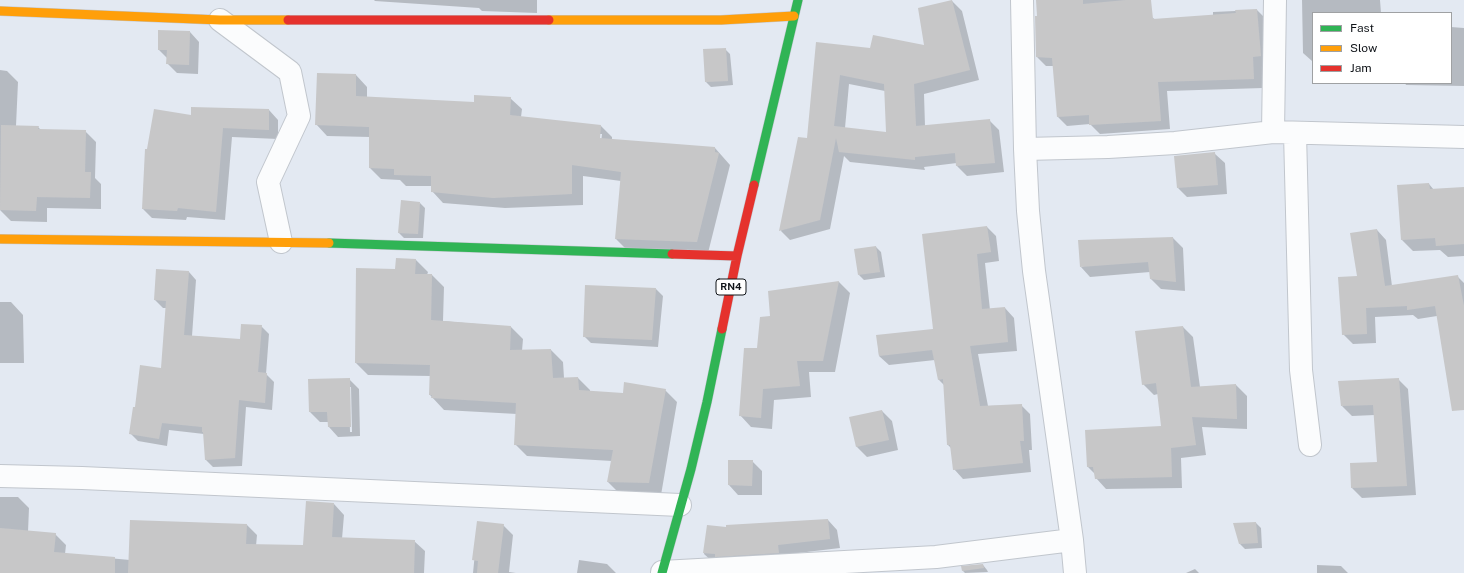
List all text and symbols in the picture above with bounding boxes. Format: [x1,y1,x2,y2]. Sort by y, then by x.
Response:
legend [1312,12,1452,84]
text: Fast [1350,21,1374,35]
text: Slow [1350,41,1377,55]
text: Jam [1350,61,1372,75]
road number: RN4 [716,279,746,295]

